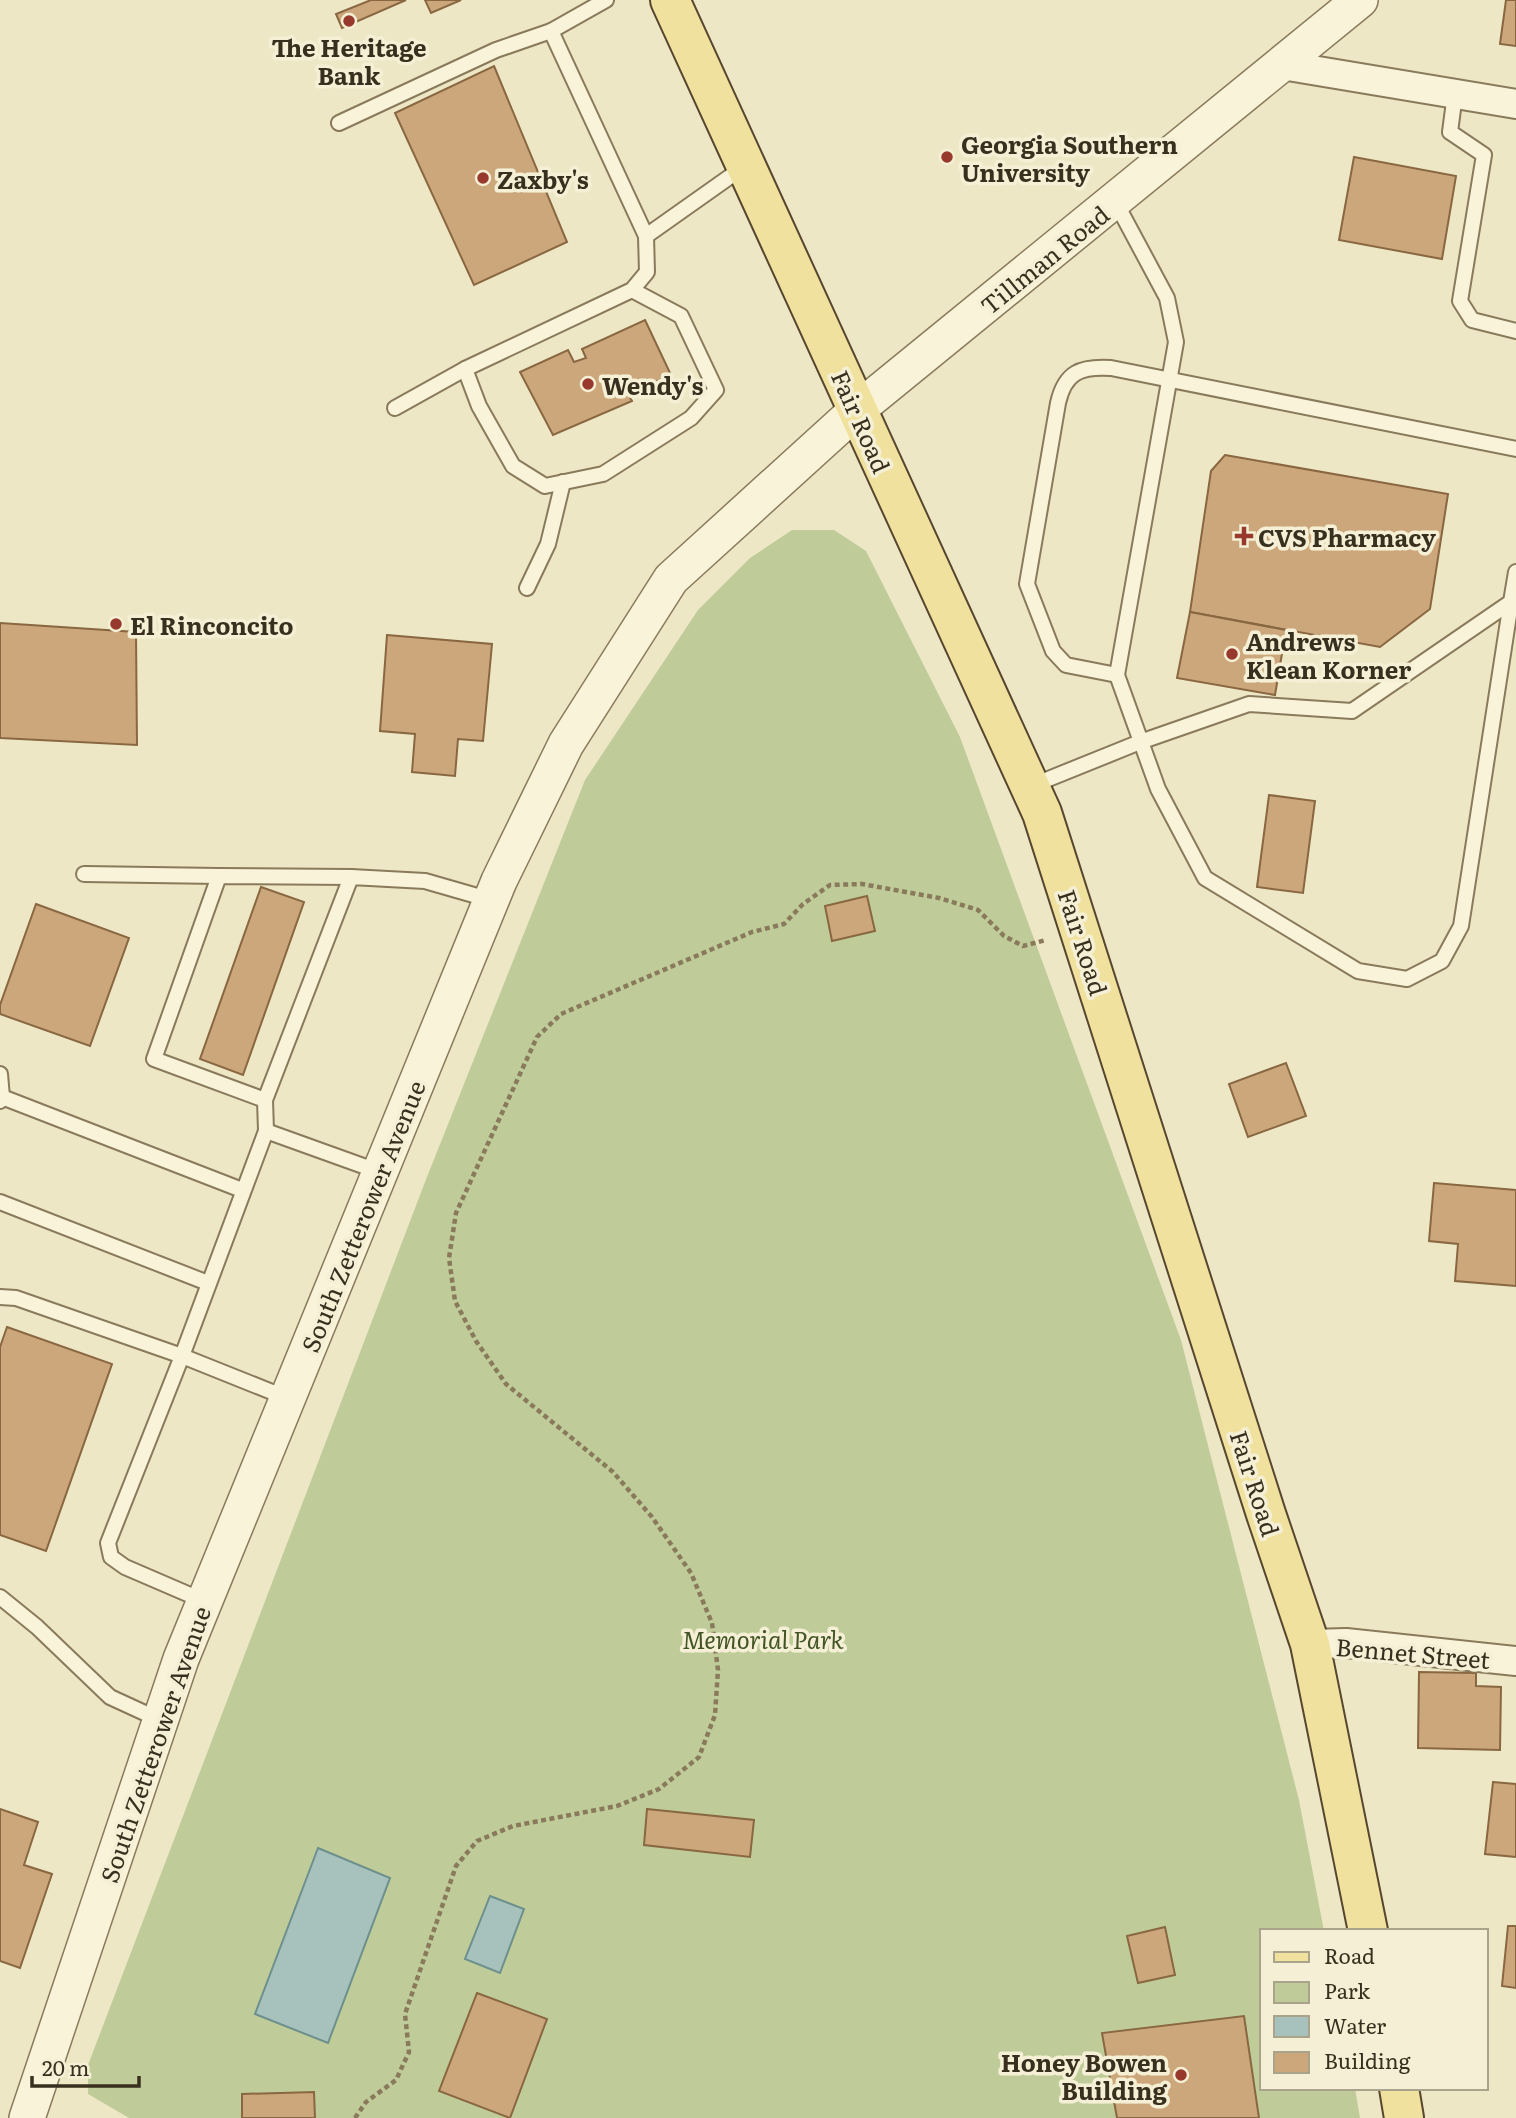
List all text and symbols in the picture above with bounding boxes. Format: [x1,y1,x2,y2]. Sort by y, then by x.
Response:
marker: The Heritage Bank [341,13,357,29]
place label: The Heritage Bank [271,29,427,92]
place label: Georgia Southern University [961,126,1178,189]
marker: Georgia Southern University [939,149,955,165]
place label: Zaxby's [497,161,589,196]
marker: Zaxby's [475,170,491,186]
street label: Tillman Road [972,196,1116,322]
street label: Fair Road [824,364,900,478]
place label: Wendy's [602,367,704,402]
marker: Wendy's [580,376,596,392]
place label: CVS Pharmacy [1258,519,1436,554]
marker: CVS Pharmacy [1236,528,1252,544]
place label: El Rinconcito [130,607,293,642]
marker: El Rinconcito [108,616,124,632]
place label: Andrews Klean Korner [1246,623,1411,686]
marker: Andrews Klean Korner [1224,646,1240,662]
street label: Fair Road [1050,885,1118,1000]
street label: South Zetterower Avenue [291,1075,433,1357]
street label: Fair Road [1222,1426,1290,1541]
street label: South Zetterower Avenue [90,1601,218,1887]
park label: Memorial Park [682,1621,845,1656]
street label: Bennet Street [1334,1628,1492,1676]
legend [1260,1929,1488,2090]
text: Road [1324,1939,1375,1970]
text: Park [1324,1974,1370,2005]
text: Water [1324,2009,1386,2040]
scale bar [32,2044,138,2088]
place label: Honey Bowen Building [1001,2044,1167,2107]
text: Building [1324,2044,1411,2075]
text: 20 m [42,2051,89,2082]
marker: Honey Bowen Building [1173,2067,1189,2083]

